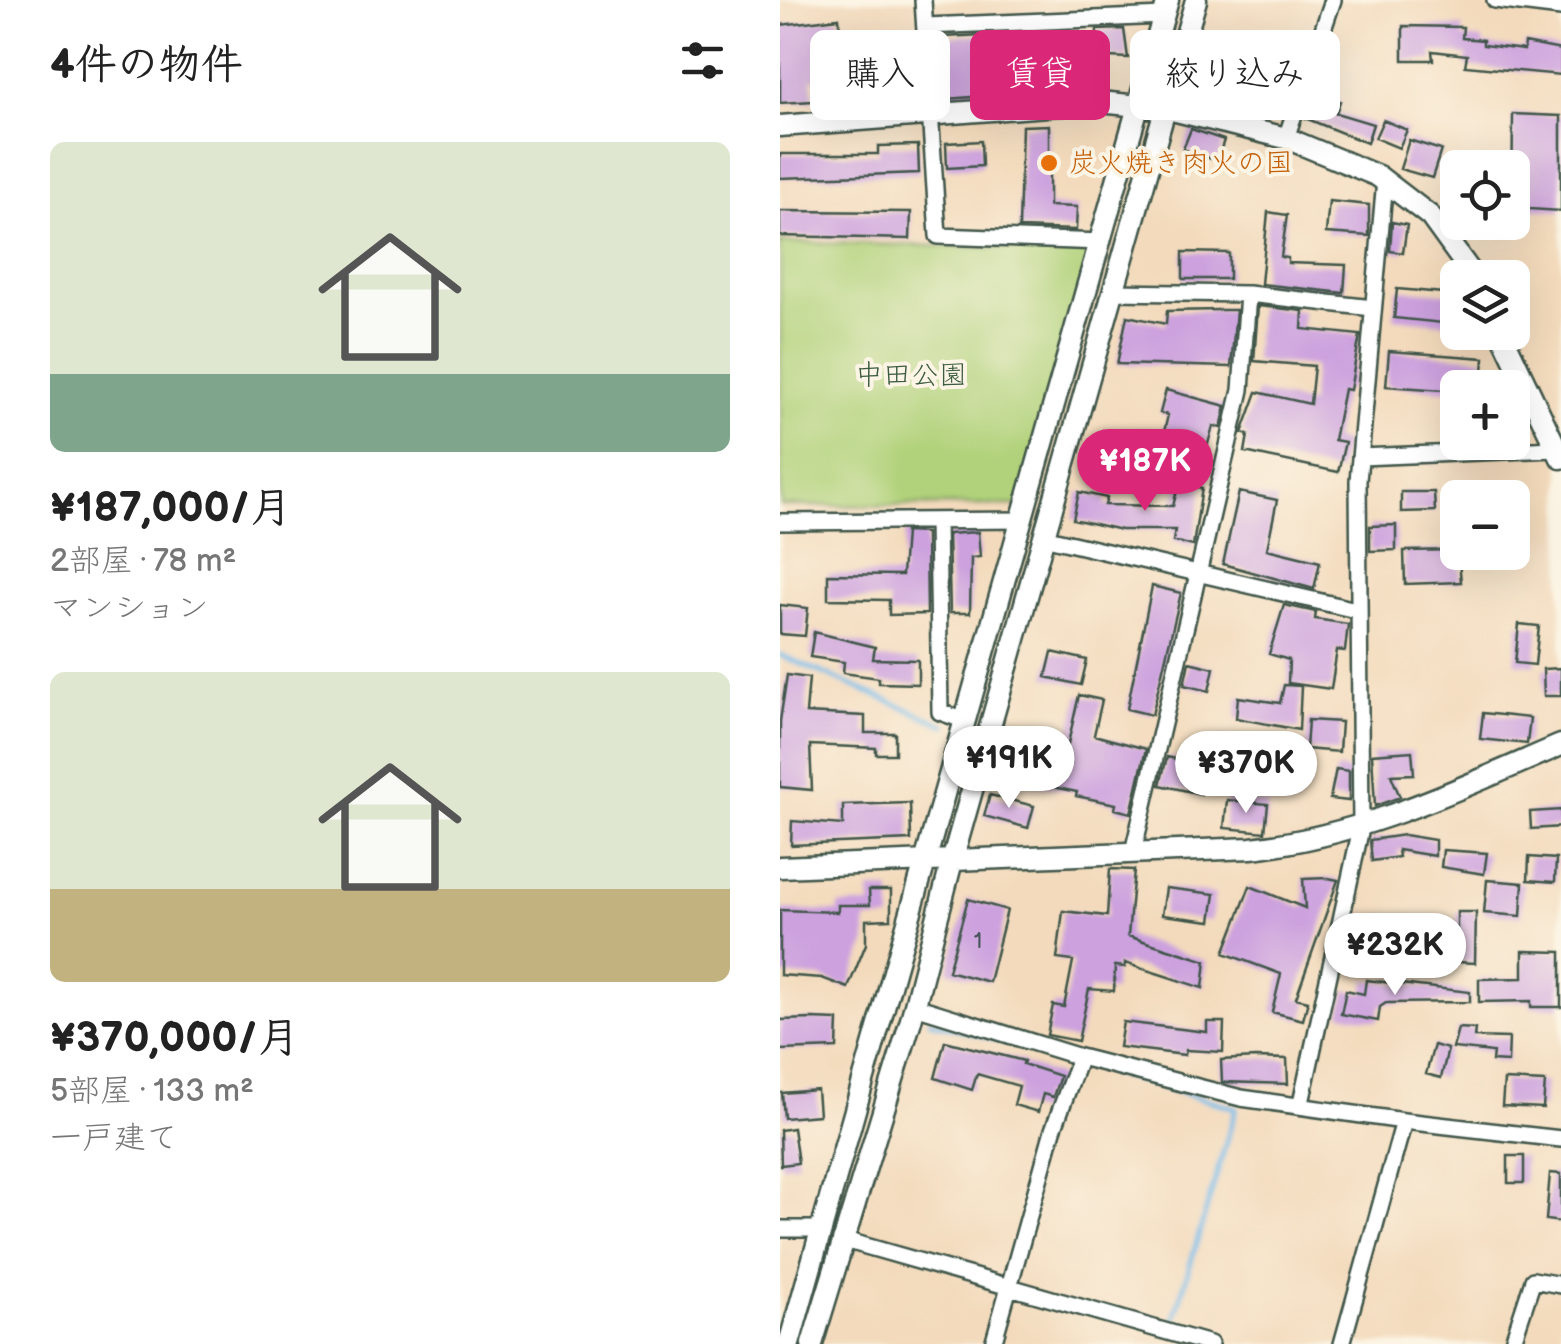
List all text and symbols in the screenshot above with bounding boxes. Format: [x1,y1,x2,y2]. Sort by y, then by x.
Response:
chip: 購入 [810,30,950,120]
chip: 賃貸 [970,30,1110,120]
chip: 絞り込み [1130,30,1340,120]
icon: filters [675,33,730,88]
text: 4件の物件 [50,40,243,91]
place label: 炭火焼き肉火の国 [1069,147,1293,180]
map controls [1440,150,1530,570]
button: locate [1440,150,1530,240]
marker: 炭火焼き肉火の国 [1038,152,1060,174]
icon: home [300,207,480,387]
button: layers [1440,260,1530,350]
park label: 中田公園 [855,359,967,392]
button: + [1440,370,1530,460]
pin: ¥187K [1075,429,1215,514]
text: ¥187K [1099,442,1191,481]
button: − [1440,480,1530,570]
text: ¥187,000/月 [50,483,292,534]
text: 2部屋 · 78 m² [50,542,236,581]
text: マンション [50,589,209,628]
pin: ¥191K [939,726,1079,811]
pin: ¥370K [1176,731,1316,816]
icon: home [300,737,480,917]
text: ¥191K [965,739,1053,778]
text: ¥370K [1197,744,1295,783]
pin: ¥232K [1325,913,1465,998]
text: ¥232K [1346,926,1444,965]
house number: 1 [974,928,982,955]
text: ¥370,000/月 [50,1013,300,1064]
text: 5部屋 · 133 m² [50,1072,254,1111]
text: 一戸建て [50,1119,178,1158]

